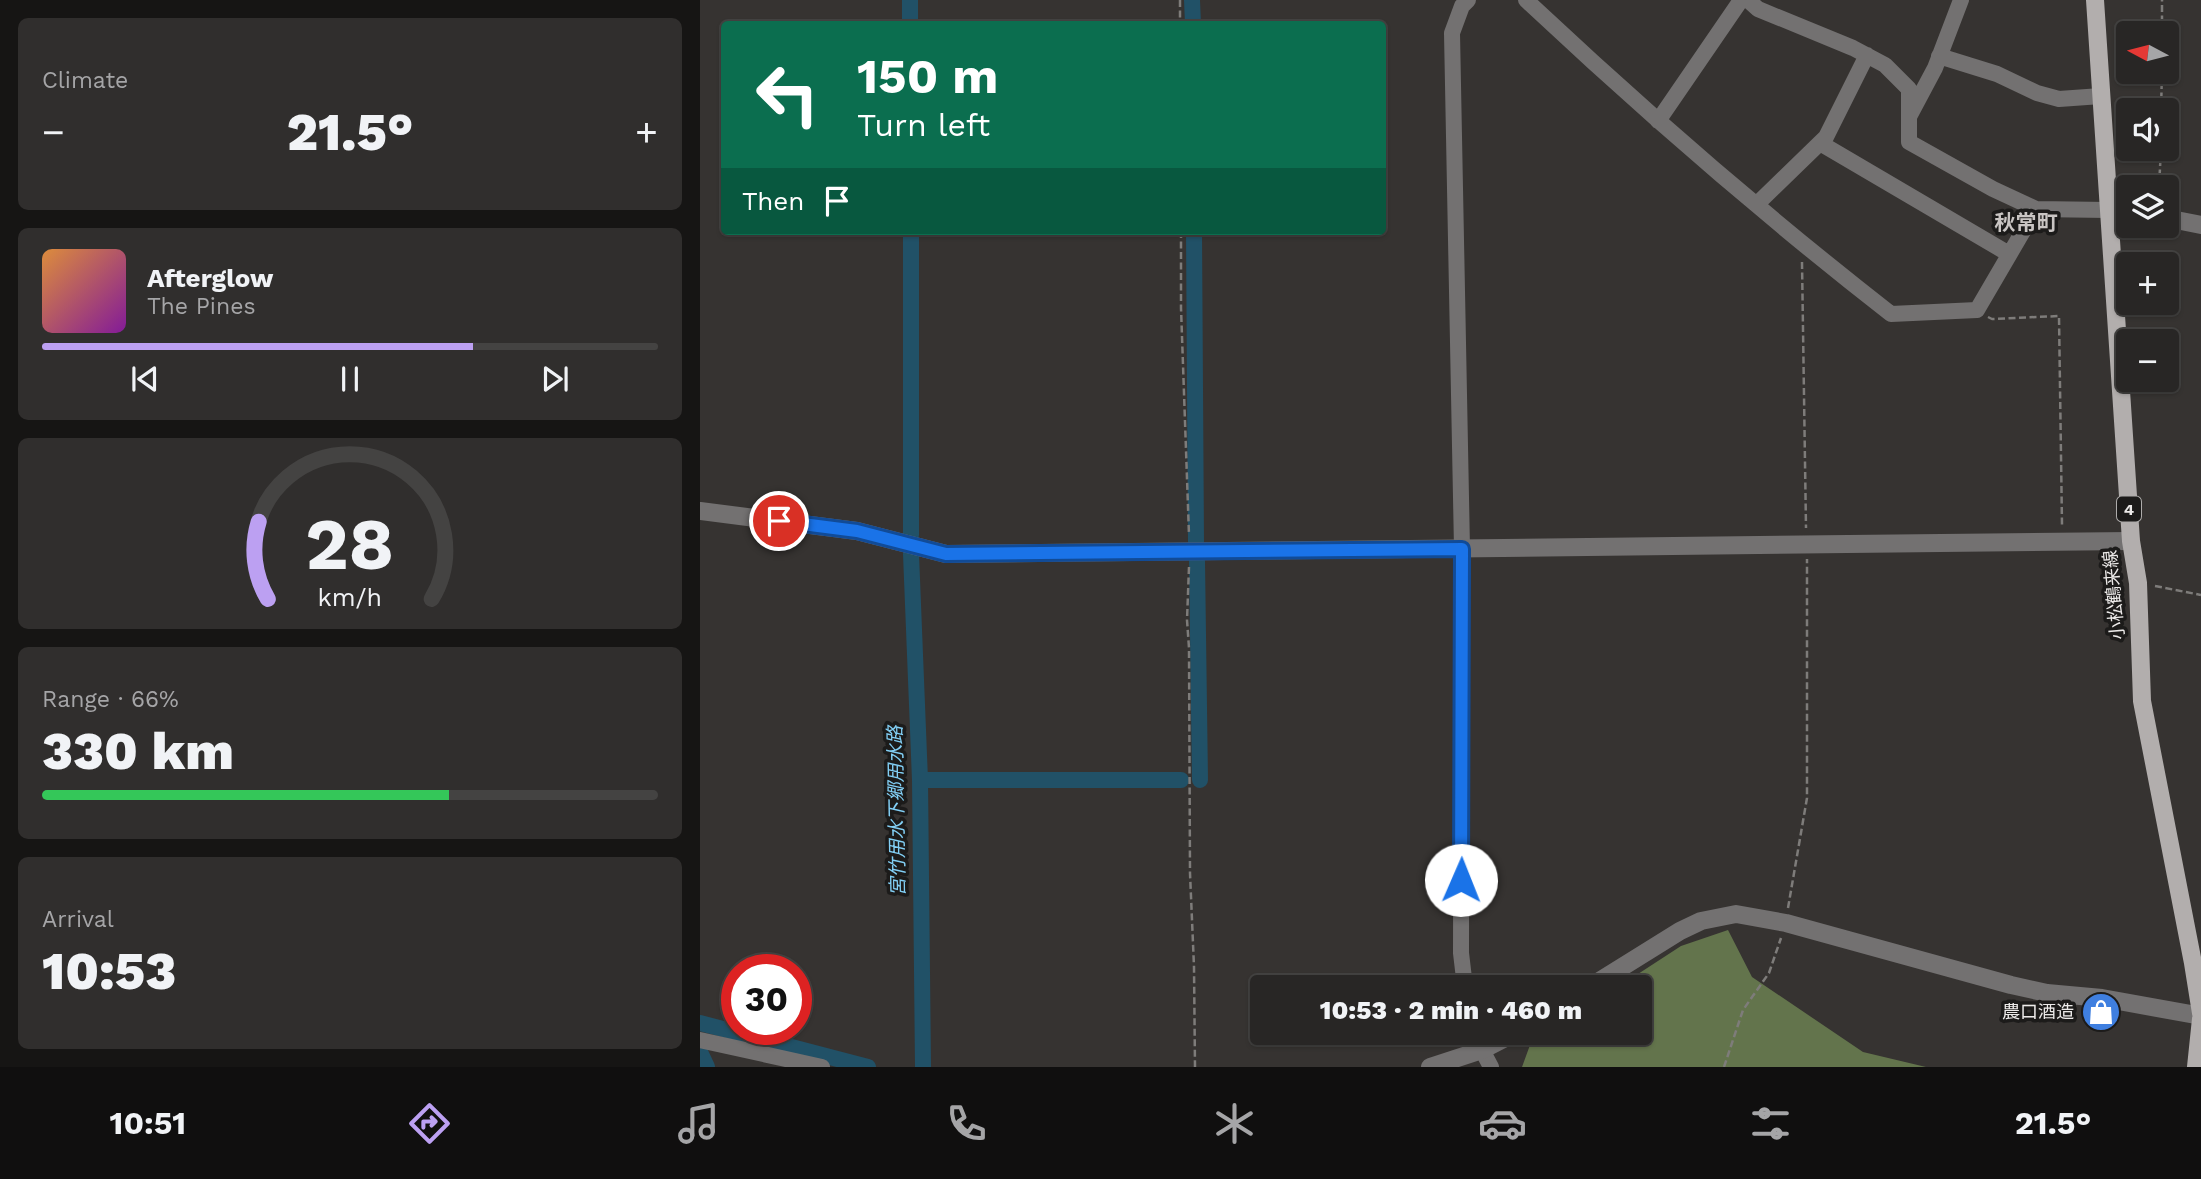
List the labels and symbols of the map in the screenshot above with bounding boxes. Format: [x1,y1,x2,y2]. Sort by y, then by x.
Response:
north arrow [2116,21,2179,84]
district label: 秋常町 [1995,210,2058,235]
pin [749,491,809,551]
road number: 4 [2117,496,2141,522]
street label: 小松鶴来線 [2099,549,2128,641]
water label: 宮竹用水下郷用水路 [883,723,909,897]
position arrow [1424,843,1498,917]
speed limit sign: 30 [721,954,812,1045]
shop icon: 農口酒造 [2080,991,2122,1033]
place label: 農口酒造 [2002,1001,2074,1022]

